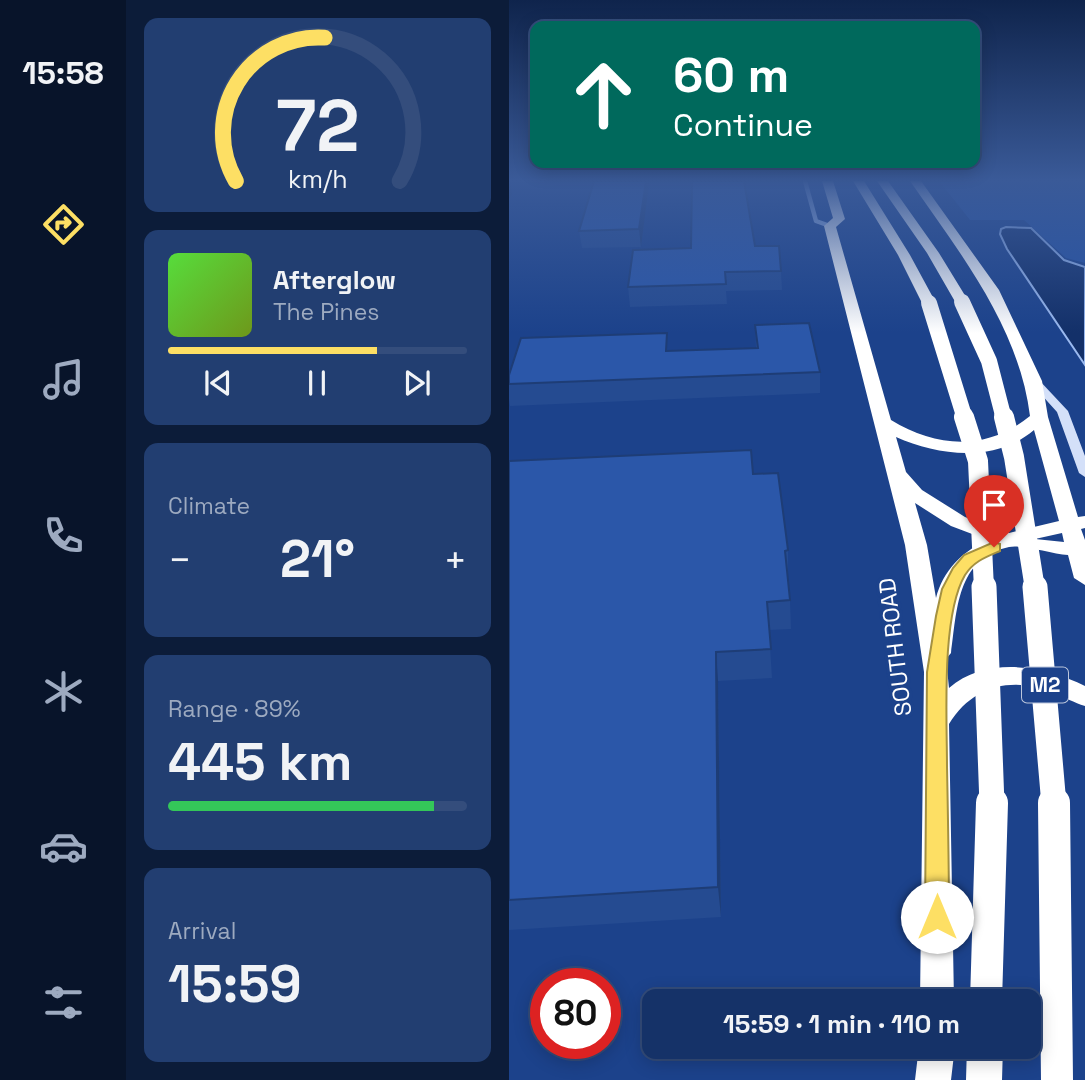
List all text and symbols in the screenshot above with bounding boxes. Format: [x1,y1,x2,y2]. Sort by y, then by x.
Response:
text: 60 m [673,44,789,106]
icon: ahead [558,49,649,140]
text: 15:58 [22,53,104,93]
text: 72 [276,80,359,173]
text: Continue [673,105,813,145]
text: km/h [288,163,347,195]
icon: directions [39,200,88,249]
text: Afterglow [273,263,396,297]
text: The Pines [273,297,379,327]
icon: music [39,355,88,404]
icon: previous [199,364,237,402]
icon: pause [298,364,336,402]
icon: next [398,364,436,402]
pin [964,475,1024,547]
icon: arrive [975,486,1013,524]
text: Climate [168,491,250,521]
icon: phone [39,511,88,560]
text: 21° [280,526,355,592]
text: − [168,536,192,584]
text: + [443,536,467,584]
street label: SOUTH ROAD [872,576,918,718]
icon: climate [39,667,88,716]
road number: M2 [1022,668,1068,702]
text: Range · 89% [168,694,301,724]
text: 445 km [168,729,352,795]
icon: car [39,822,88,871]
position arrow [900,880,974,954]
text: Arrival [168,916,236,946]
text: 15:59 [168,951,302,1017]
speed limit sign: 80 [530,968,621,1059]
icon: filters [39,978,88,1027]
text: 15:59 · 1 min · 110 m [723,1007,960,1041]

